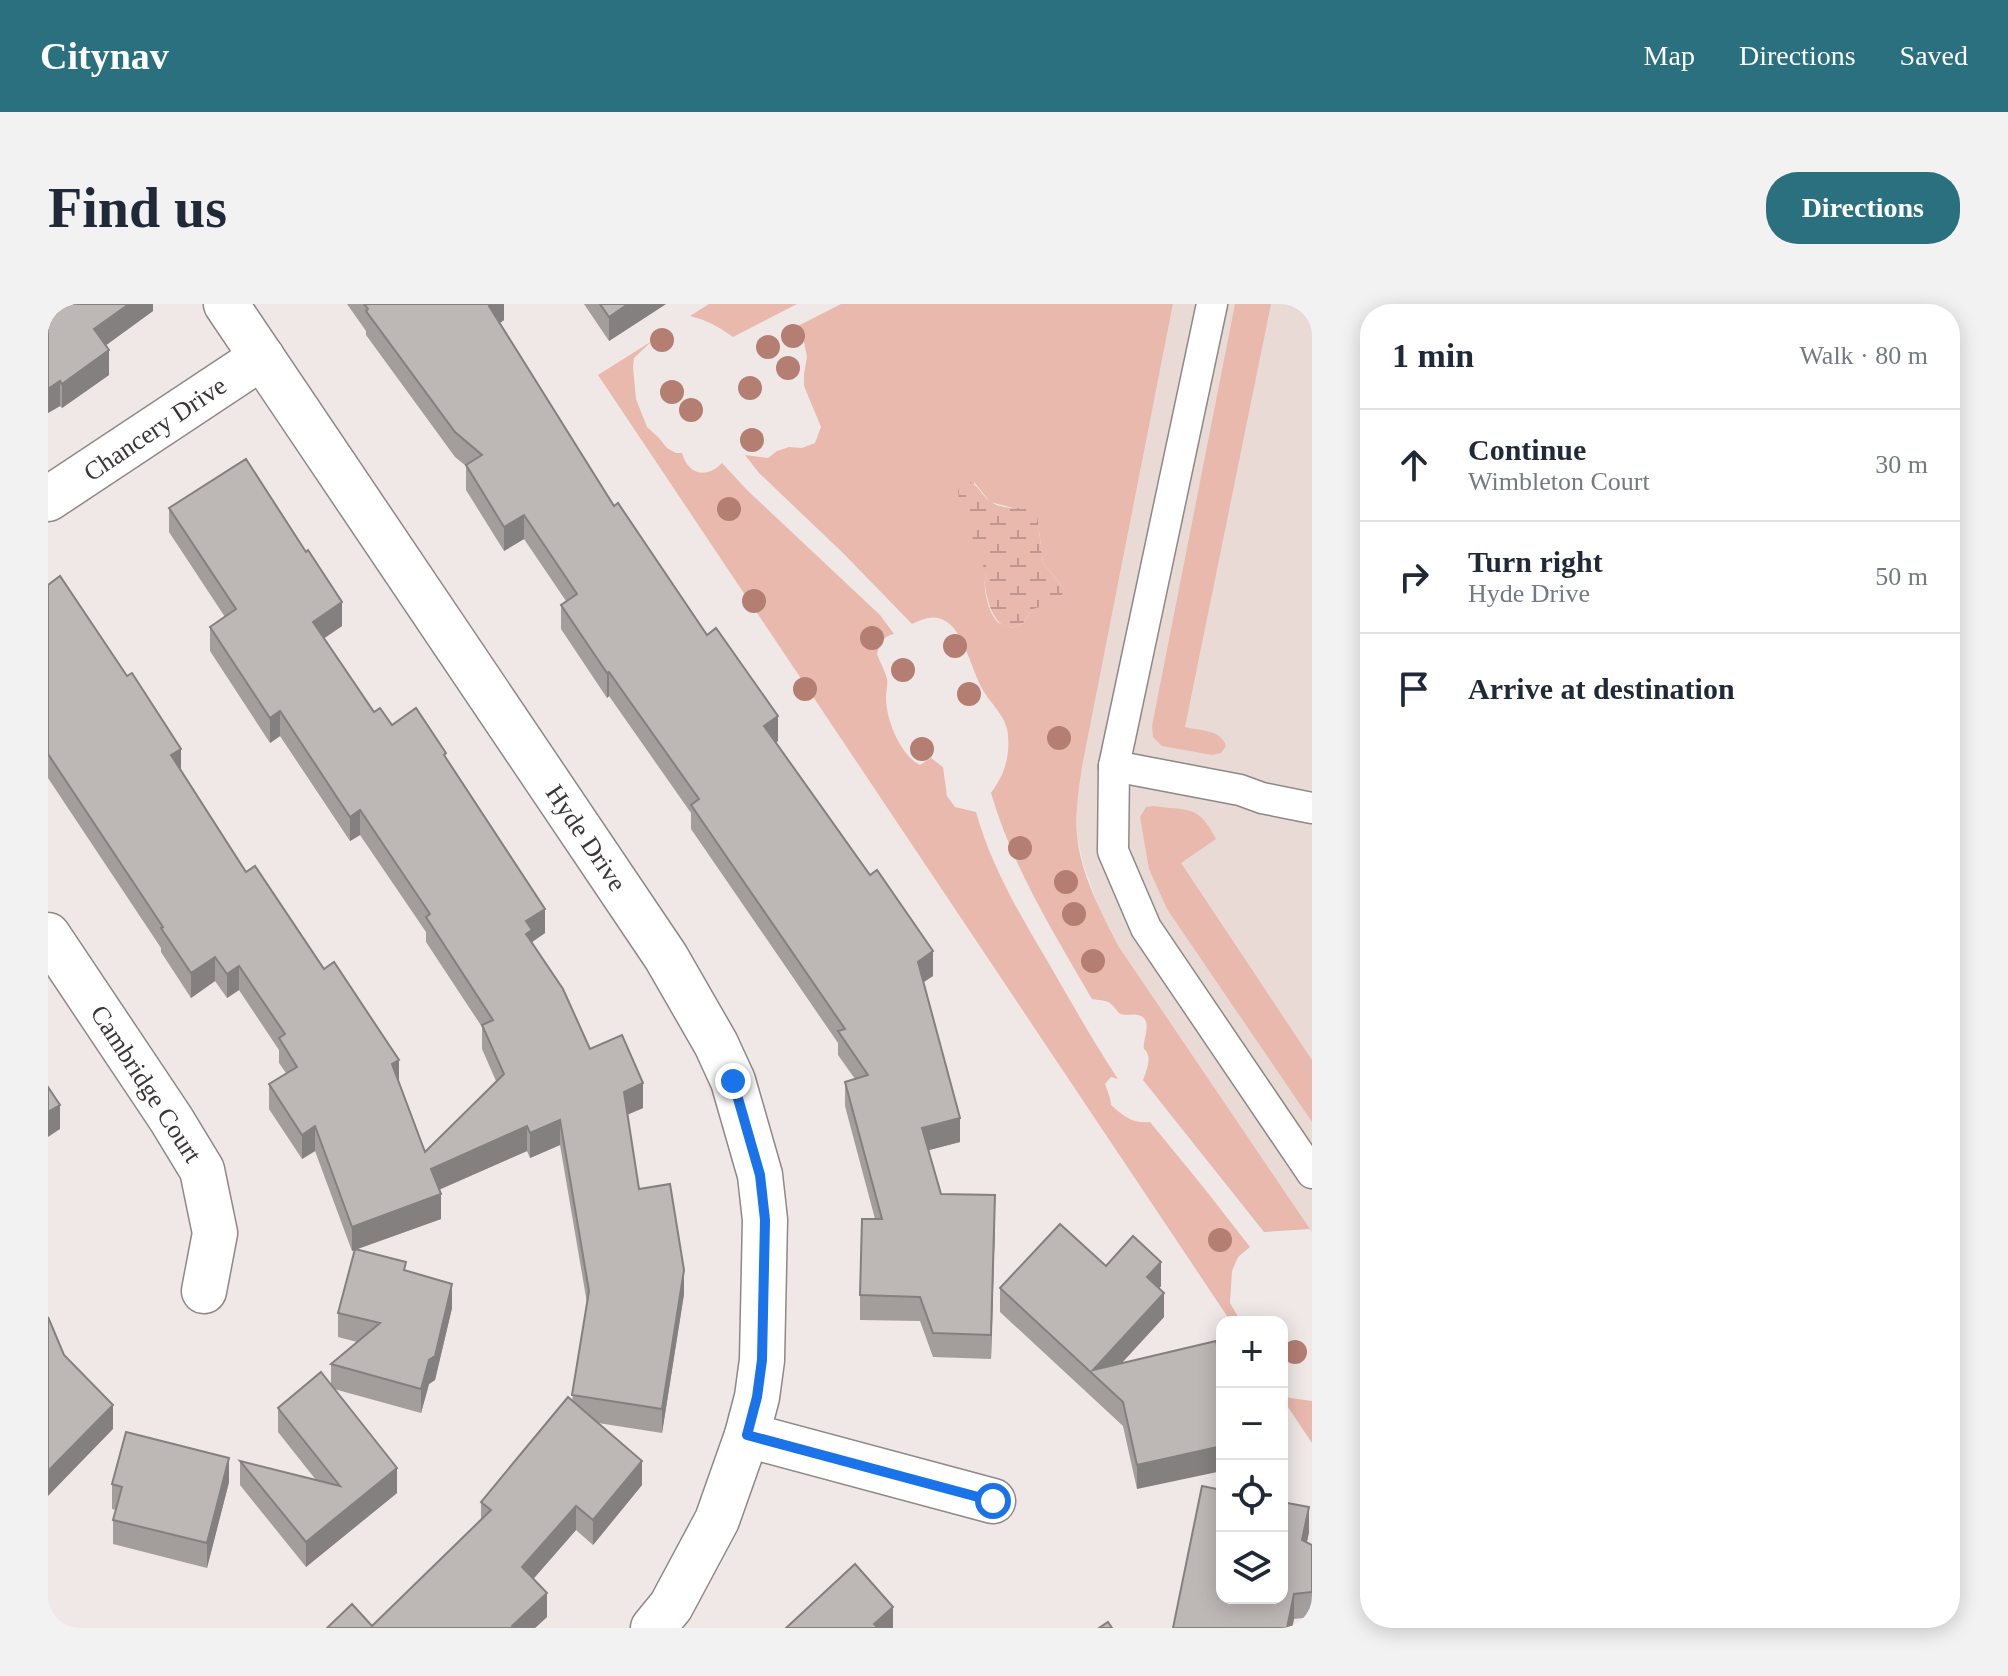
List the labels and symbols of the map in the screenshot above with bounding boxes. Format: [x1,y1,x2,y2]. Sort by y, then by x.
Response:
street label: Chancery Drive [78,371,232,487]
street label: Hyde Drive [540,779,632,897]
street label: Cambridge Court [84,1000,208,1169]
route end [715,1063,751,1099]
route start [975,1483,1011,1519]

